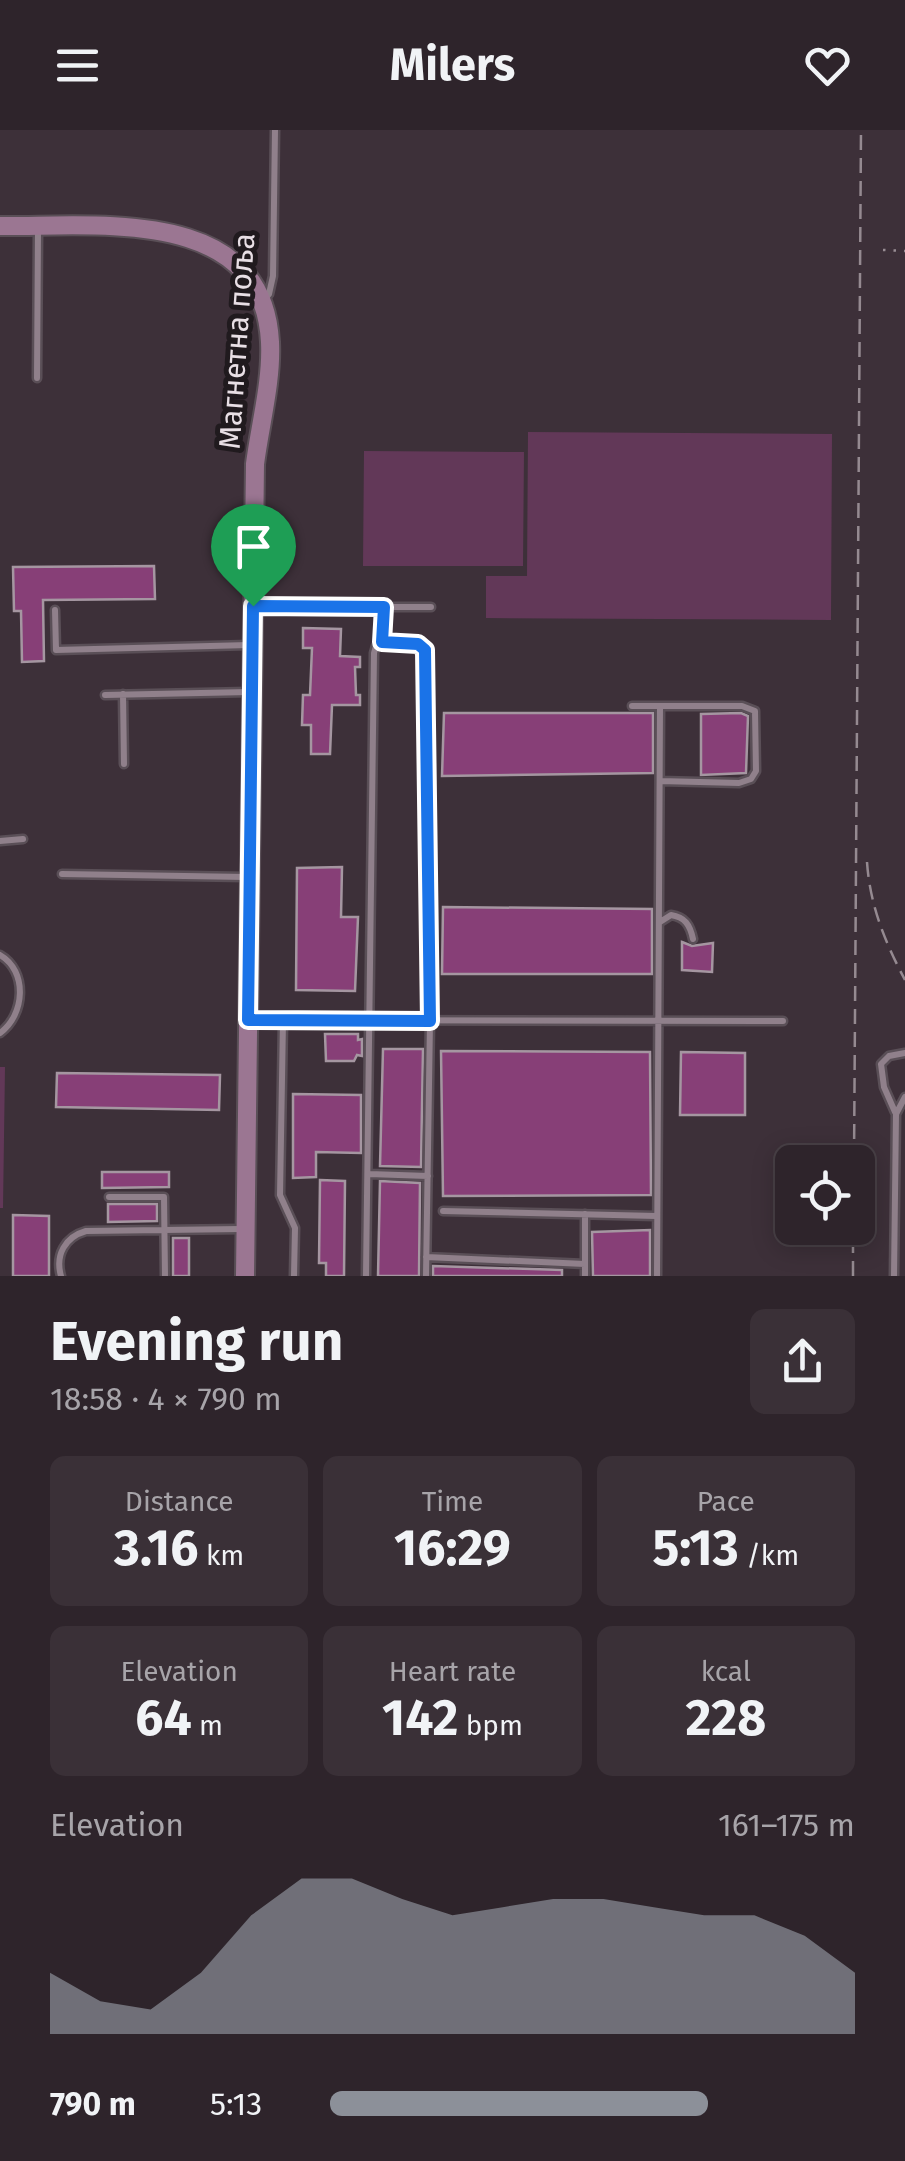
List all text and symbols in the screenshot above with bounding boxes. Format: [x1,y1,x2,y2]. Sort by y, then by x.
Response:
icon: menu [50,38,105,93]
text: Milers [390,38,515,92]
icon: heart [800,38,855,93]
street label: Магнетна поља [211,232,263,450]
pin [211,504,296,607]
icon: arrive [226,519,281,574]
map controls [775,1145,875,1245]
button: locate [775,1145,875,1245]
text: Evening run [50,1309,344,1375]
button: share [750,1309,855,1414]
text: 18:58 · 4 × 790 m [50,1380,282,1418]
text: Distance [125,1485,233,1518]
text: Time [422,1485,483,1518]
text: Pace [697,1485,755,1518]
text: 3.16 [114,1518,198,1578]
text: 16:29 [394,1518,511,1578]
text: 5:13 [653,1518,739,1578]
text: km [198,1539,244,1572]
text: /km [739,1539,799,1572]
text: Elevation [121,1655,238,1688]
text: Heart rate [389,1655,516,1688]
text: kcal [701,1655,751,1688]
text: 64 [135,1688,192,1748]
text: 142 [382,1688,458,1748]
text: 228 [685,1688,766,1748]
text: m [192,1709,223,1742]
text: bpm [458,1709,523,1742]
text: Elevation [50,1806,184,1844]
text: 161–175 m [718,1806,855,1844]
text: 790 m [50,2085,136,2123]
text: 5:13 [210,2085,262,2123]

